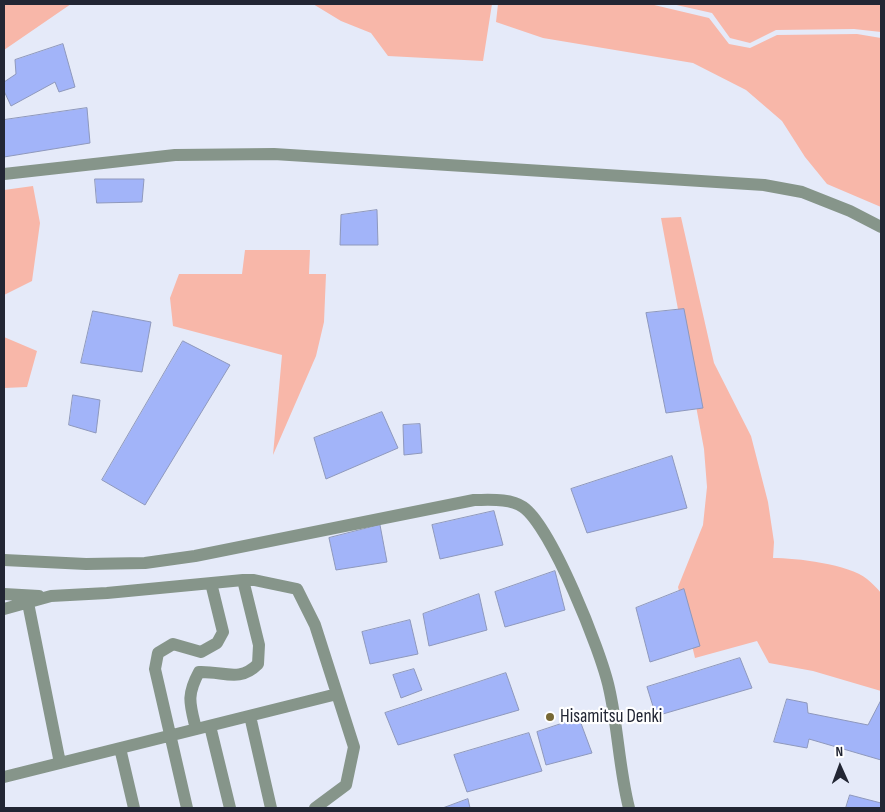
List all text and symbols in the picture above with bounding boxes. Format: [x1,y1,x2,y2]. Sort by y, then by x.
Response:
place label: Hisamitsu Denki [560,706,662,728]
marker: Hisamitsu Denki [544,711,556,723]
north arrow [815,742,865,792]
text: N [835,743,843,760]

